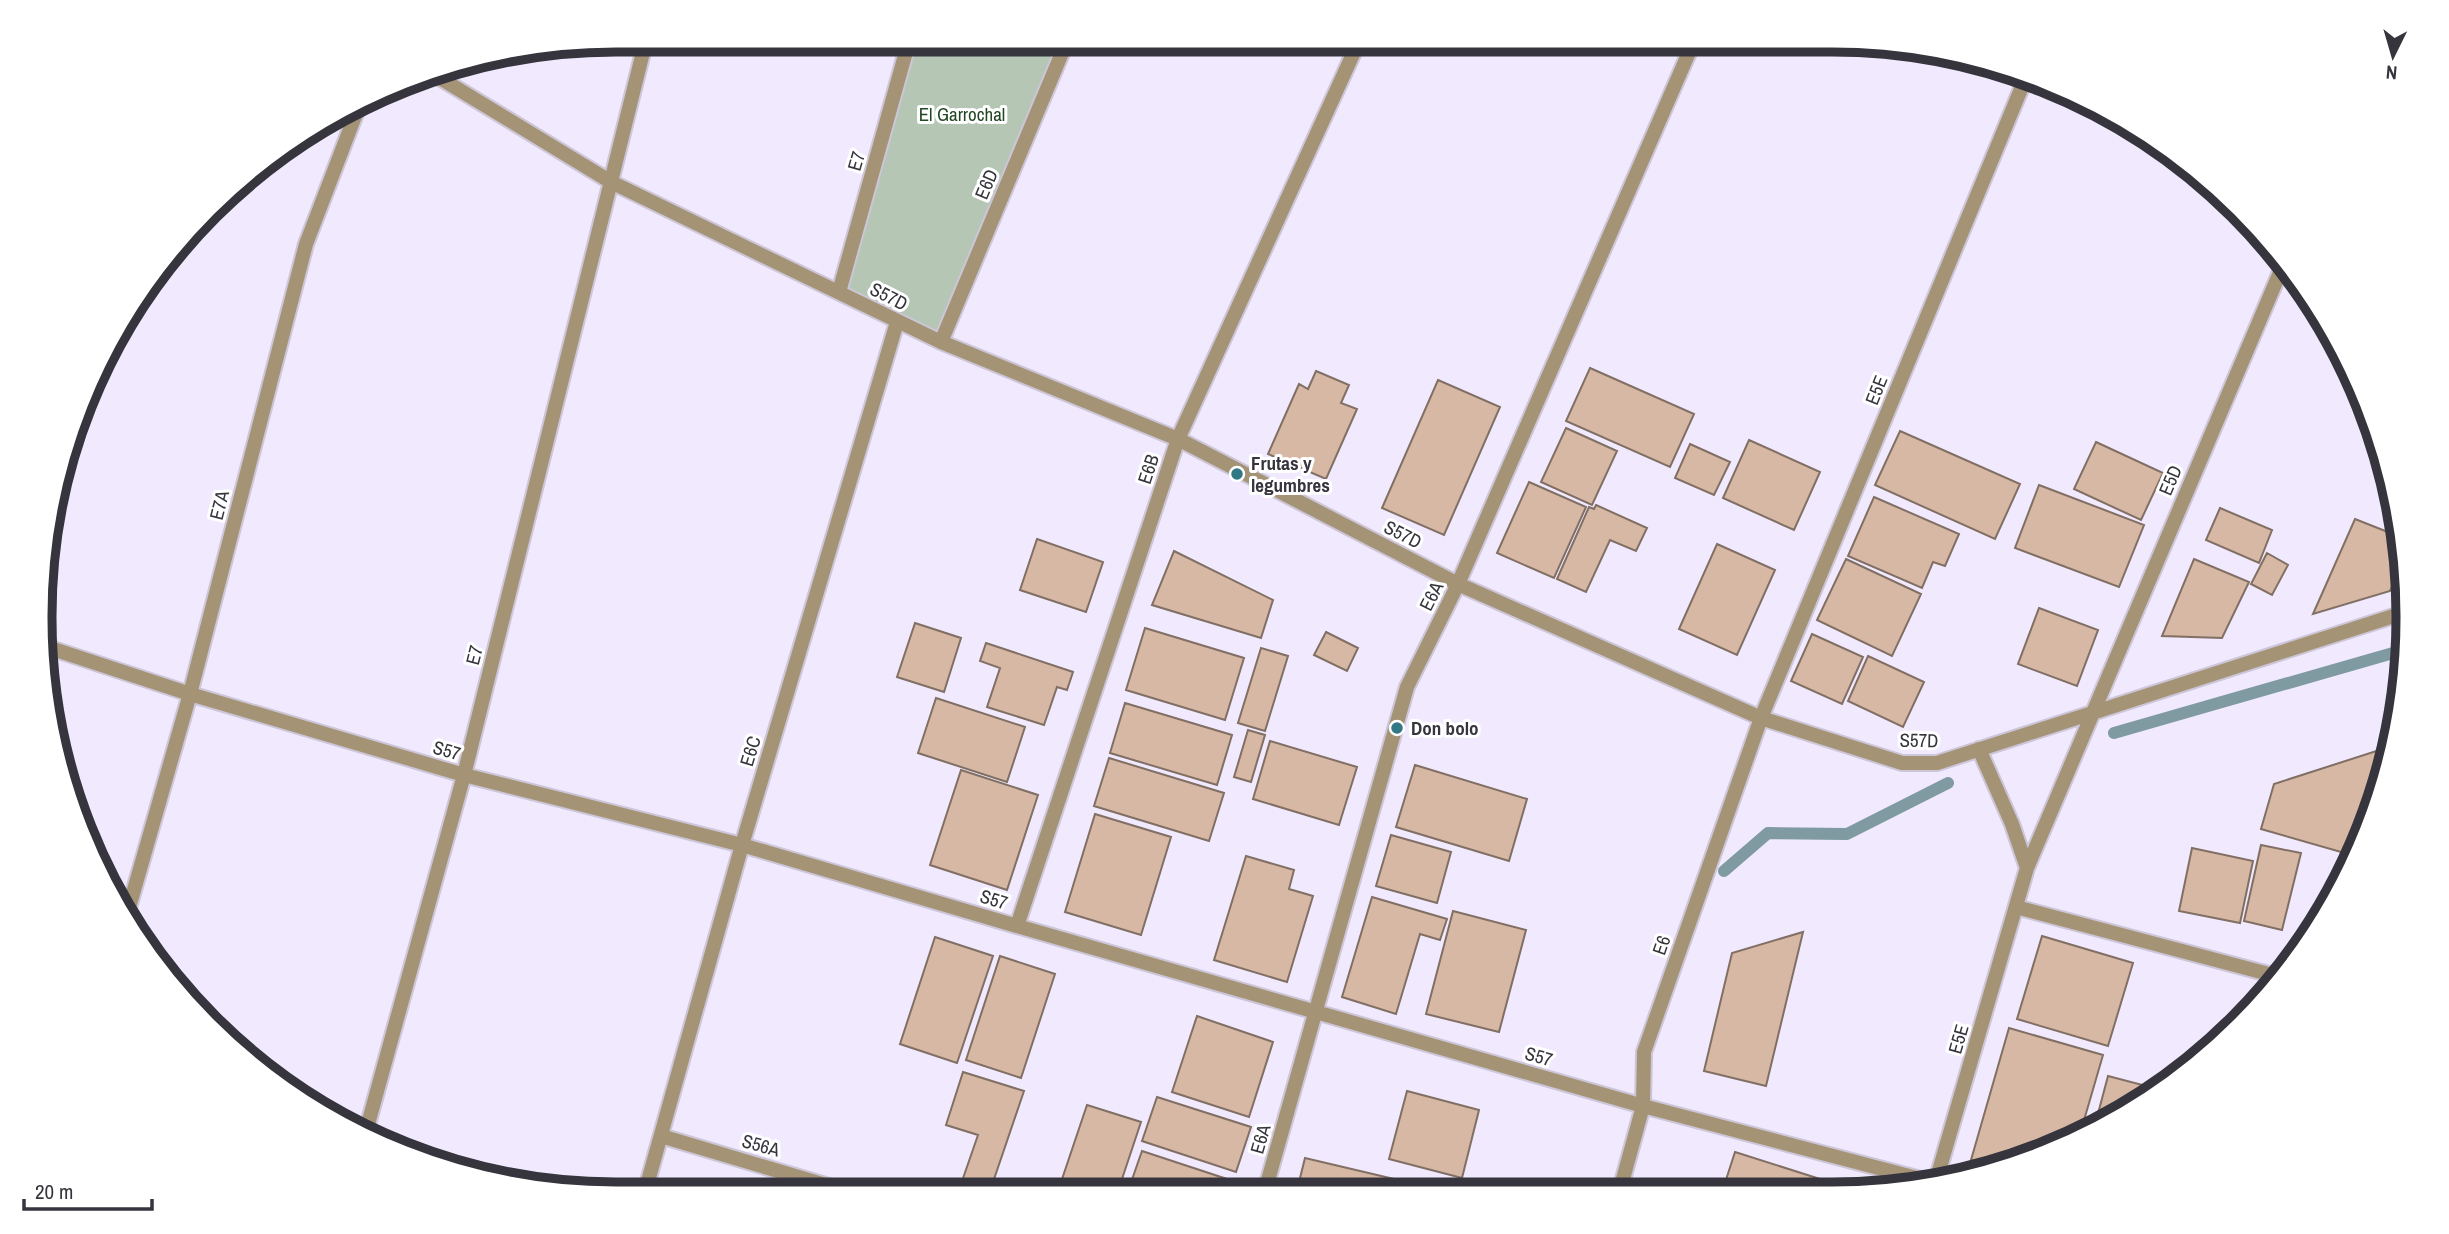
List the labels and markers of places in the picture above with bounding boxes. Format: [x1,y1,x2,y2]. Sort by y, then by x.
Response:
place label: Frutas y legumbres [1251,450,1330,498]
marker: Frutas y legumbres [1229,466,1245,482]
place label: Don bolo [1411,715,1479,741]
marker: Don bolo [1389,720,1405,736]

